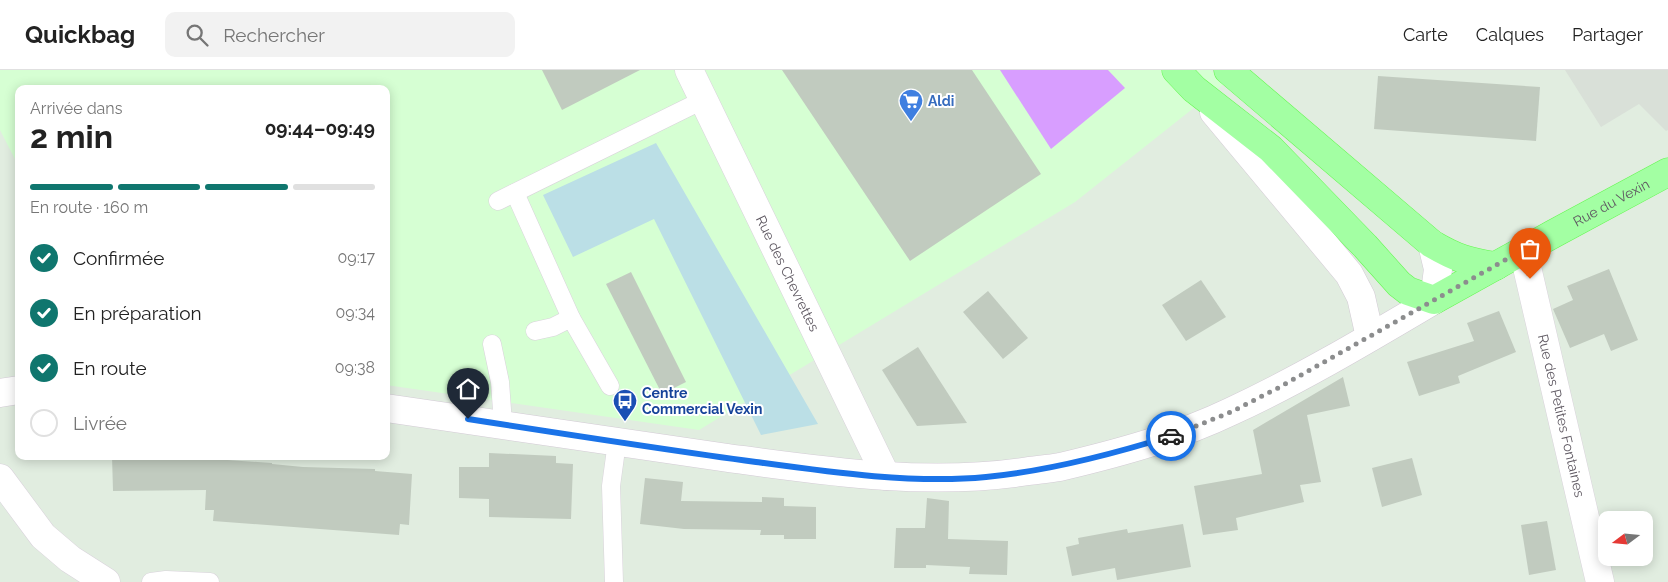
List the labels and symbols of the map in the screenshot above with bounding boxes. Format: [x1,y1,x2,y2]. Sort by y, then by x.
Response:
supermarket icon: Aldi [898,88,924,122]
place label: Aldi [928,93,954,109]
street label: Rue du Vexin [1570,176,1652,230]
street label: Rue des Chevrettes [753,213,823,334]
pin [1509,228,1551,279]
street label: Rue des Petites Fontaines [1535,333,1588,499]
pin [447,368,489,419]
place label: Centre Commercial Vexin [642,385,762,417]
bus stop icon: Centre Commercial Vexin [612,388,638,422]
courier [1146,411,1196,461]
north arrow [1598,511,1652,566]

